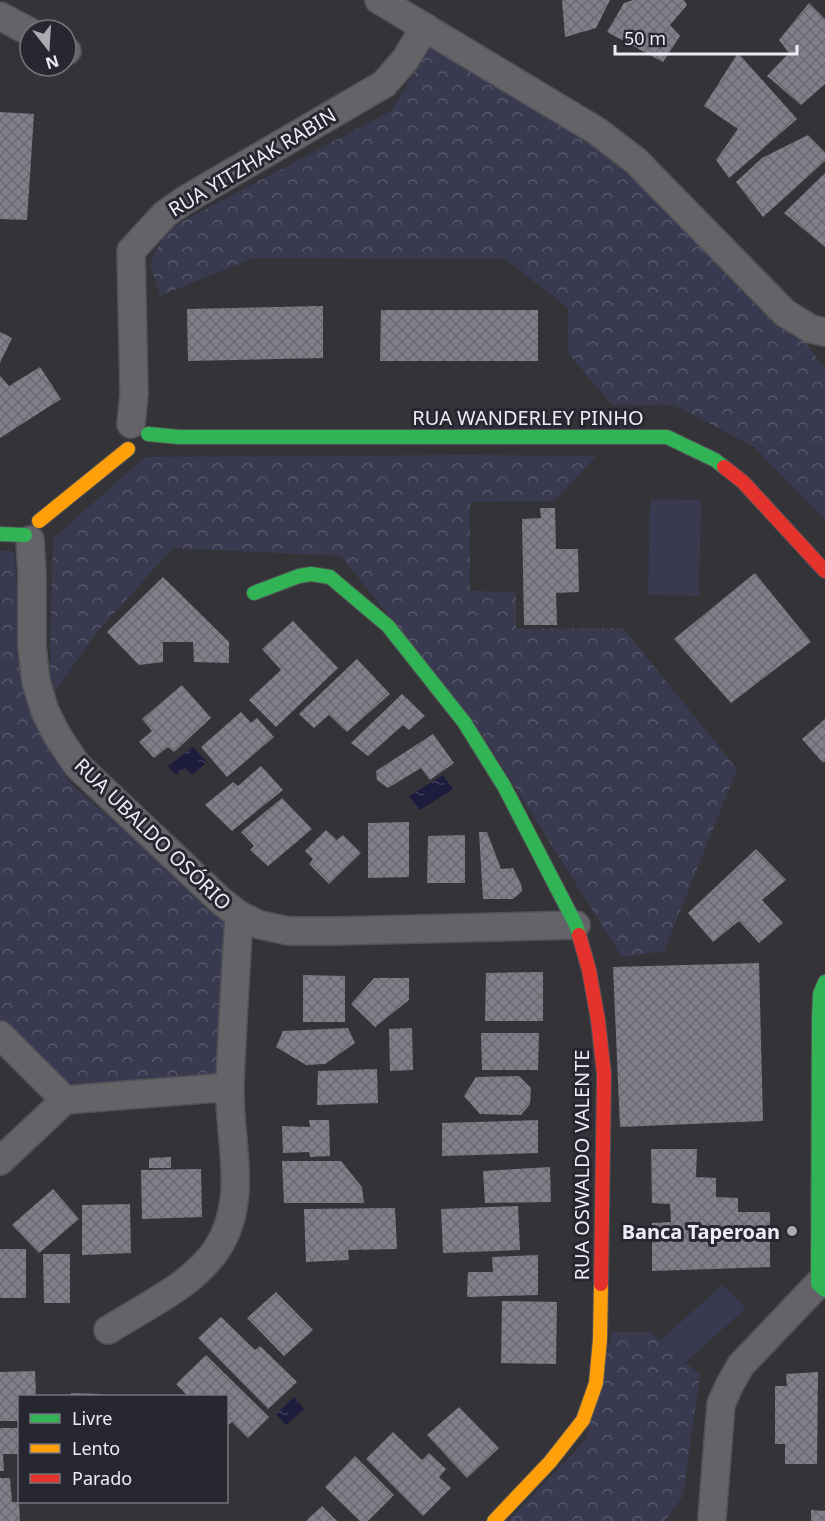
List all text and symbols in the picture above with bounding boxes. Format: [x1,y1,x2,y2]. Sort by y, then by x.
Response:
north arrow [18,18,78,78]
scale bar [615,18,796,56]
text: 50 m [624,26,666,50]
text: N [43,50,62,75]
street label: RUA YITZHAK RABIN [163,101,341,223]
street label: RUA WANDERLEY PINHO [412,404,644,431]
street label: RUA UBALDO OSÓRIO [69,752,237,916]
street label: RUA OSWALDO VALENTE [568,1050,595,1280]
place label: Banca Taperoan [622,1218,780,1245]
marker: Banca Taperoan [785,1224,799,1238]
legend [18,1395,228,1503]
text: Livre [72,1406,112,1430]
text: Lento [72,1436,120,1460]
text: Parado [72,1466,132,1490]

